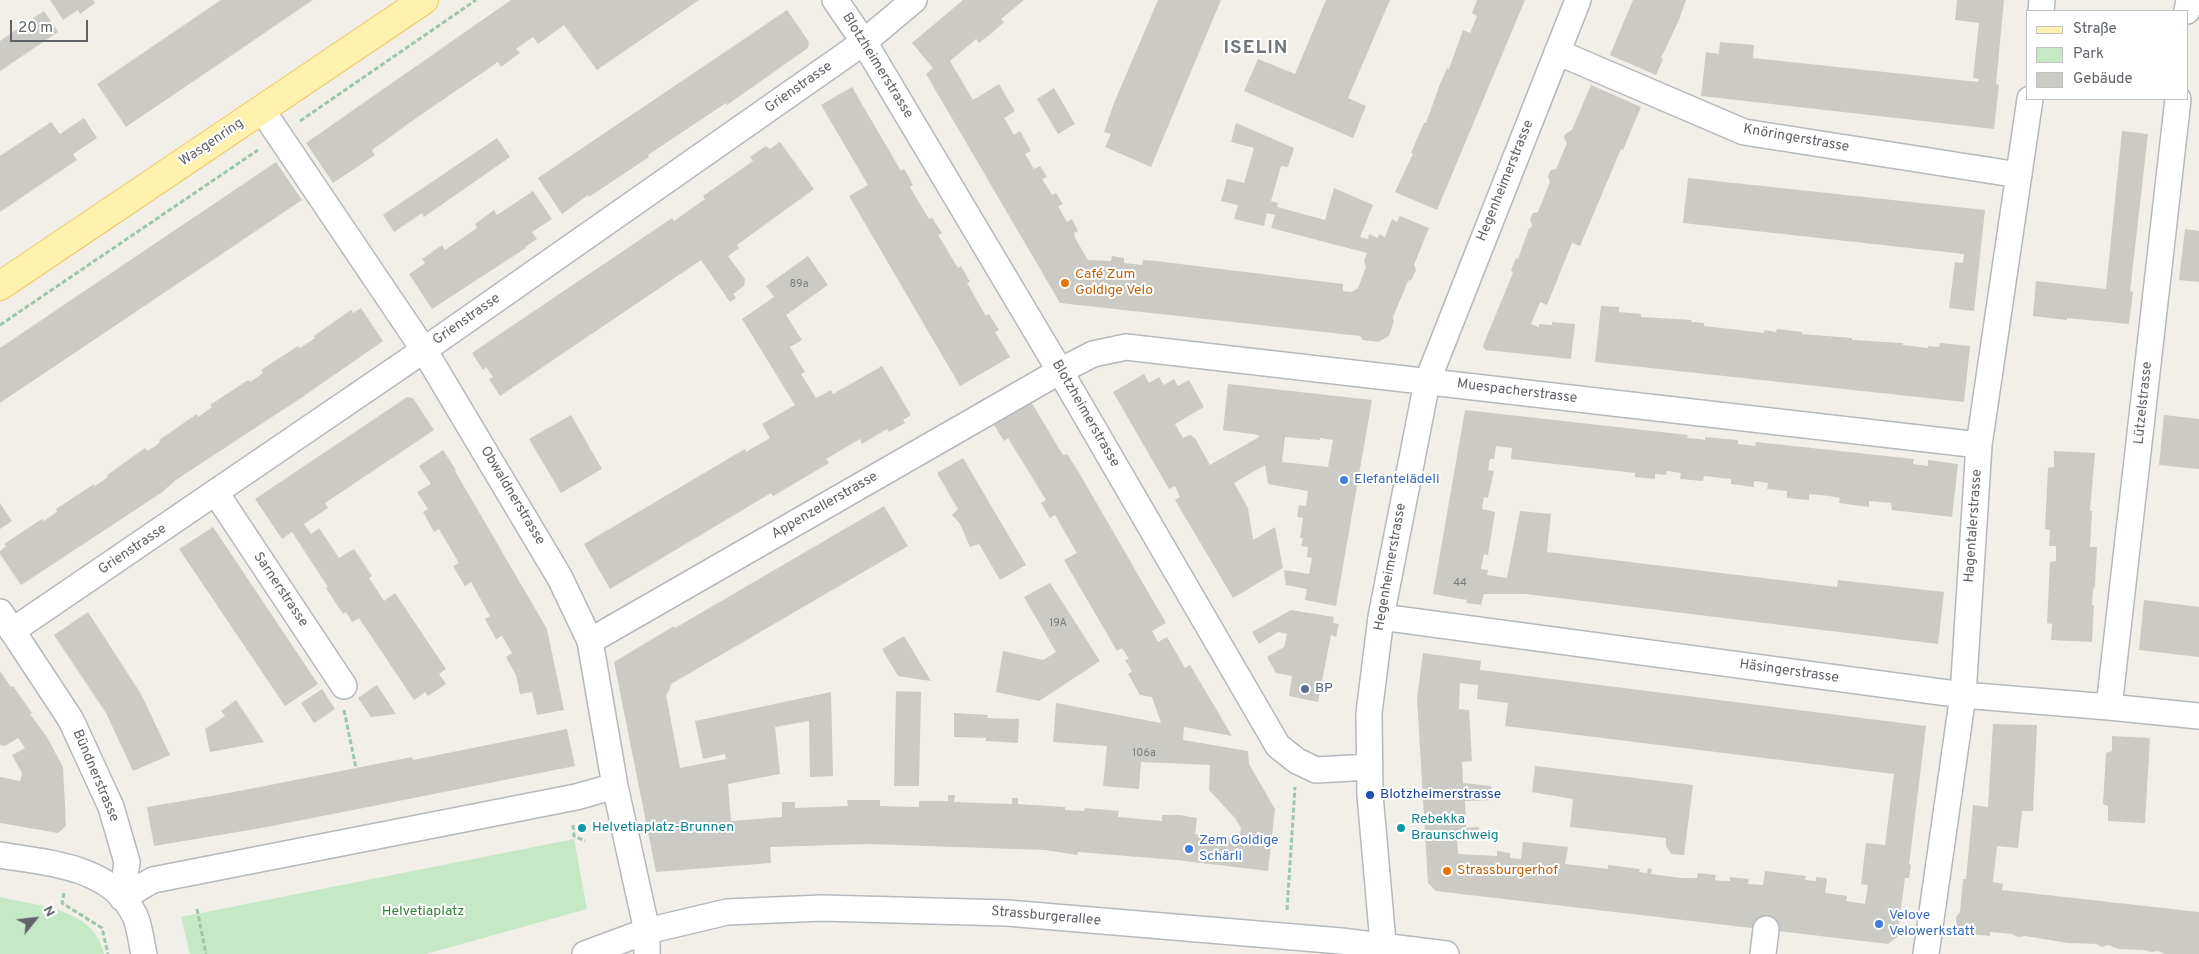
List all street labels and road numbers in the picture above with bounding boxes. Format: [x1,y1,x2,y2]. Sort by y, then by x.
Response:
street label: Blotzheimerstrasse [838,10,916,122]
street label: Grienstrasse [762,59,836,117]
street label: Wasgenring [177,115,247,171]
street label: Hegenheimerstrasse [1474,118,1538,244]
street label: Knöringerstrasse [1742,121,1850,157]
street label: Grienstrasse [430,291,504,349]
street label: Blotzheimerstrasse [1047,357,1123,471]
street label: Lützelstrasse [2131,361,2157,445]
street label: Muespacherstrasse [1456,376,1578,408]
street label: Obwaldnerstrasse [476,444,548,548]
street label: Appenzellerstrasse [769,469,881,543]
street label: Hagentalerstrasse [1962,469,1986,583]
street label: Hegenheimerstrasse [1371,502,1411,632]
street label: Grienstrasse [96,521,170,579]
street label: Sarnerstrasse [249,549,311,631]
street label: Häsingerstrasse [1738,657,1840,687]
street label: Bündnerstrasse [68,727,122,825]
street label: Strassburgerallee [990,904,1102,930]

